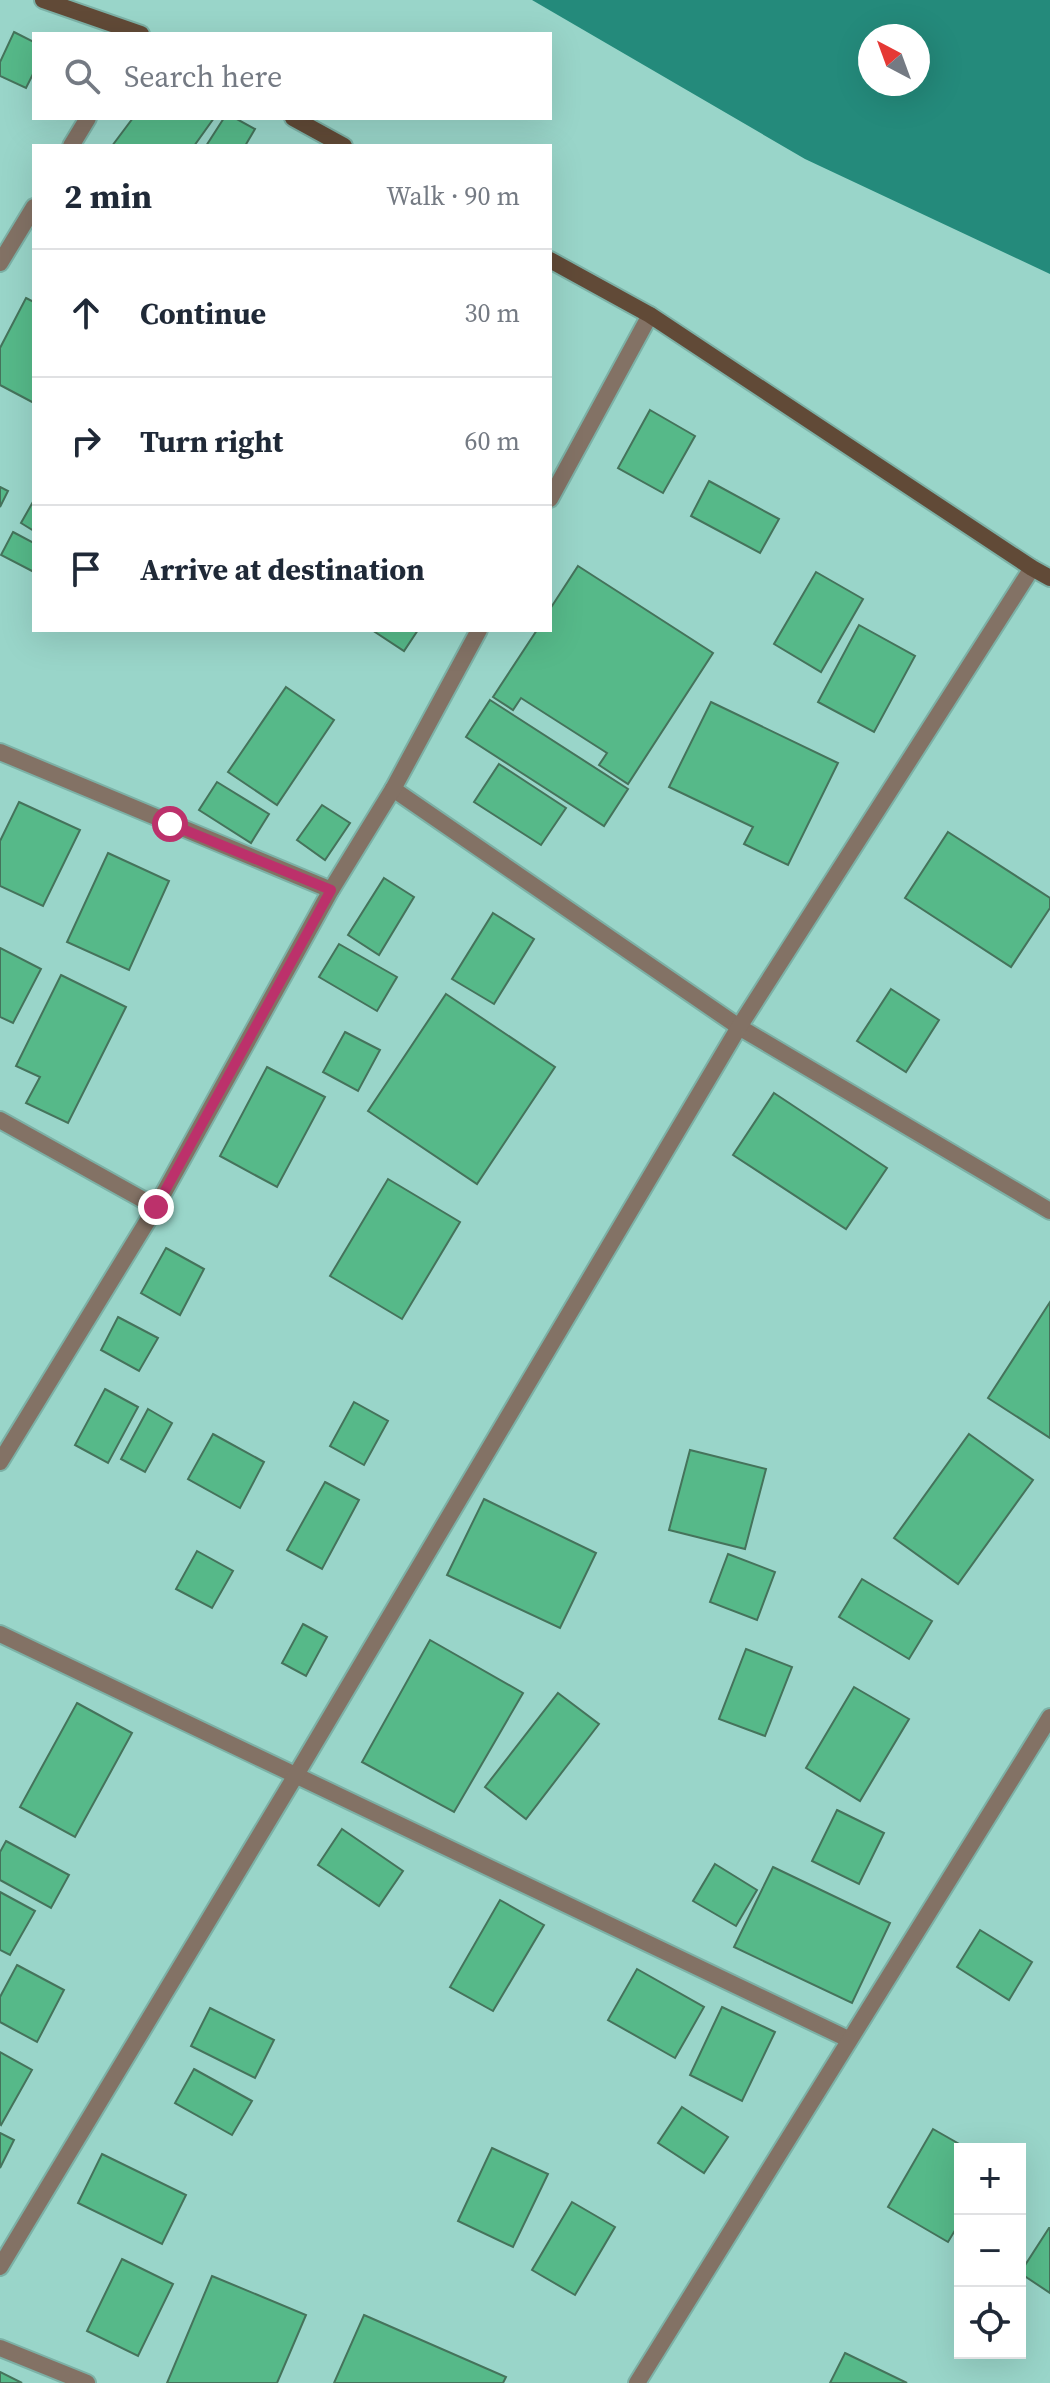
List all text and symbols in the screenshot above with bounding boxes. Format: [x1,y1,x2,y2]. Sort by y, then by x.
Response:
north arrow [858,24,930,96]
search box [32,32,552,120]
icon: search [60,54,104,98]
text: Search here [124,56,282,97]
text: 2 min [64,173,152,219]
text: Walk · 90 m [386,178,520,214]
icon: ahead [64,291,108,335]
text: Continue [140,293,266,334]
text: 30 m [465,295,520,331]
icon: right [64,419,108,463]
text: Turn right [140,421,283,462]
text: 60 m [465,423,520,459]
icon: arrive [64,547,108,591]
text: Arrive at destination [140,549,425,590]
route start [152,806,188,842]
route end [138,1189,174,1225]
map controls [954,2143,1026,2359]
button: + [954,2143,1026,2215]
button: − [954,2215,1026,2287]
button: locate [954,2287,1026,2359]

